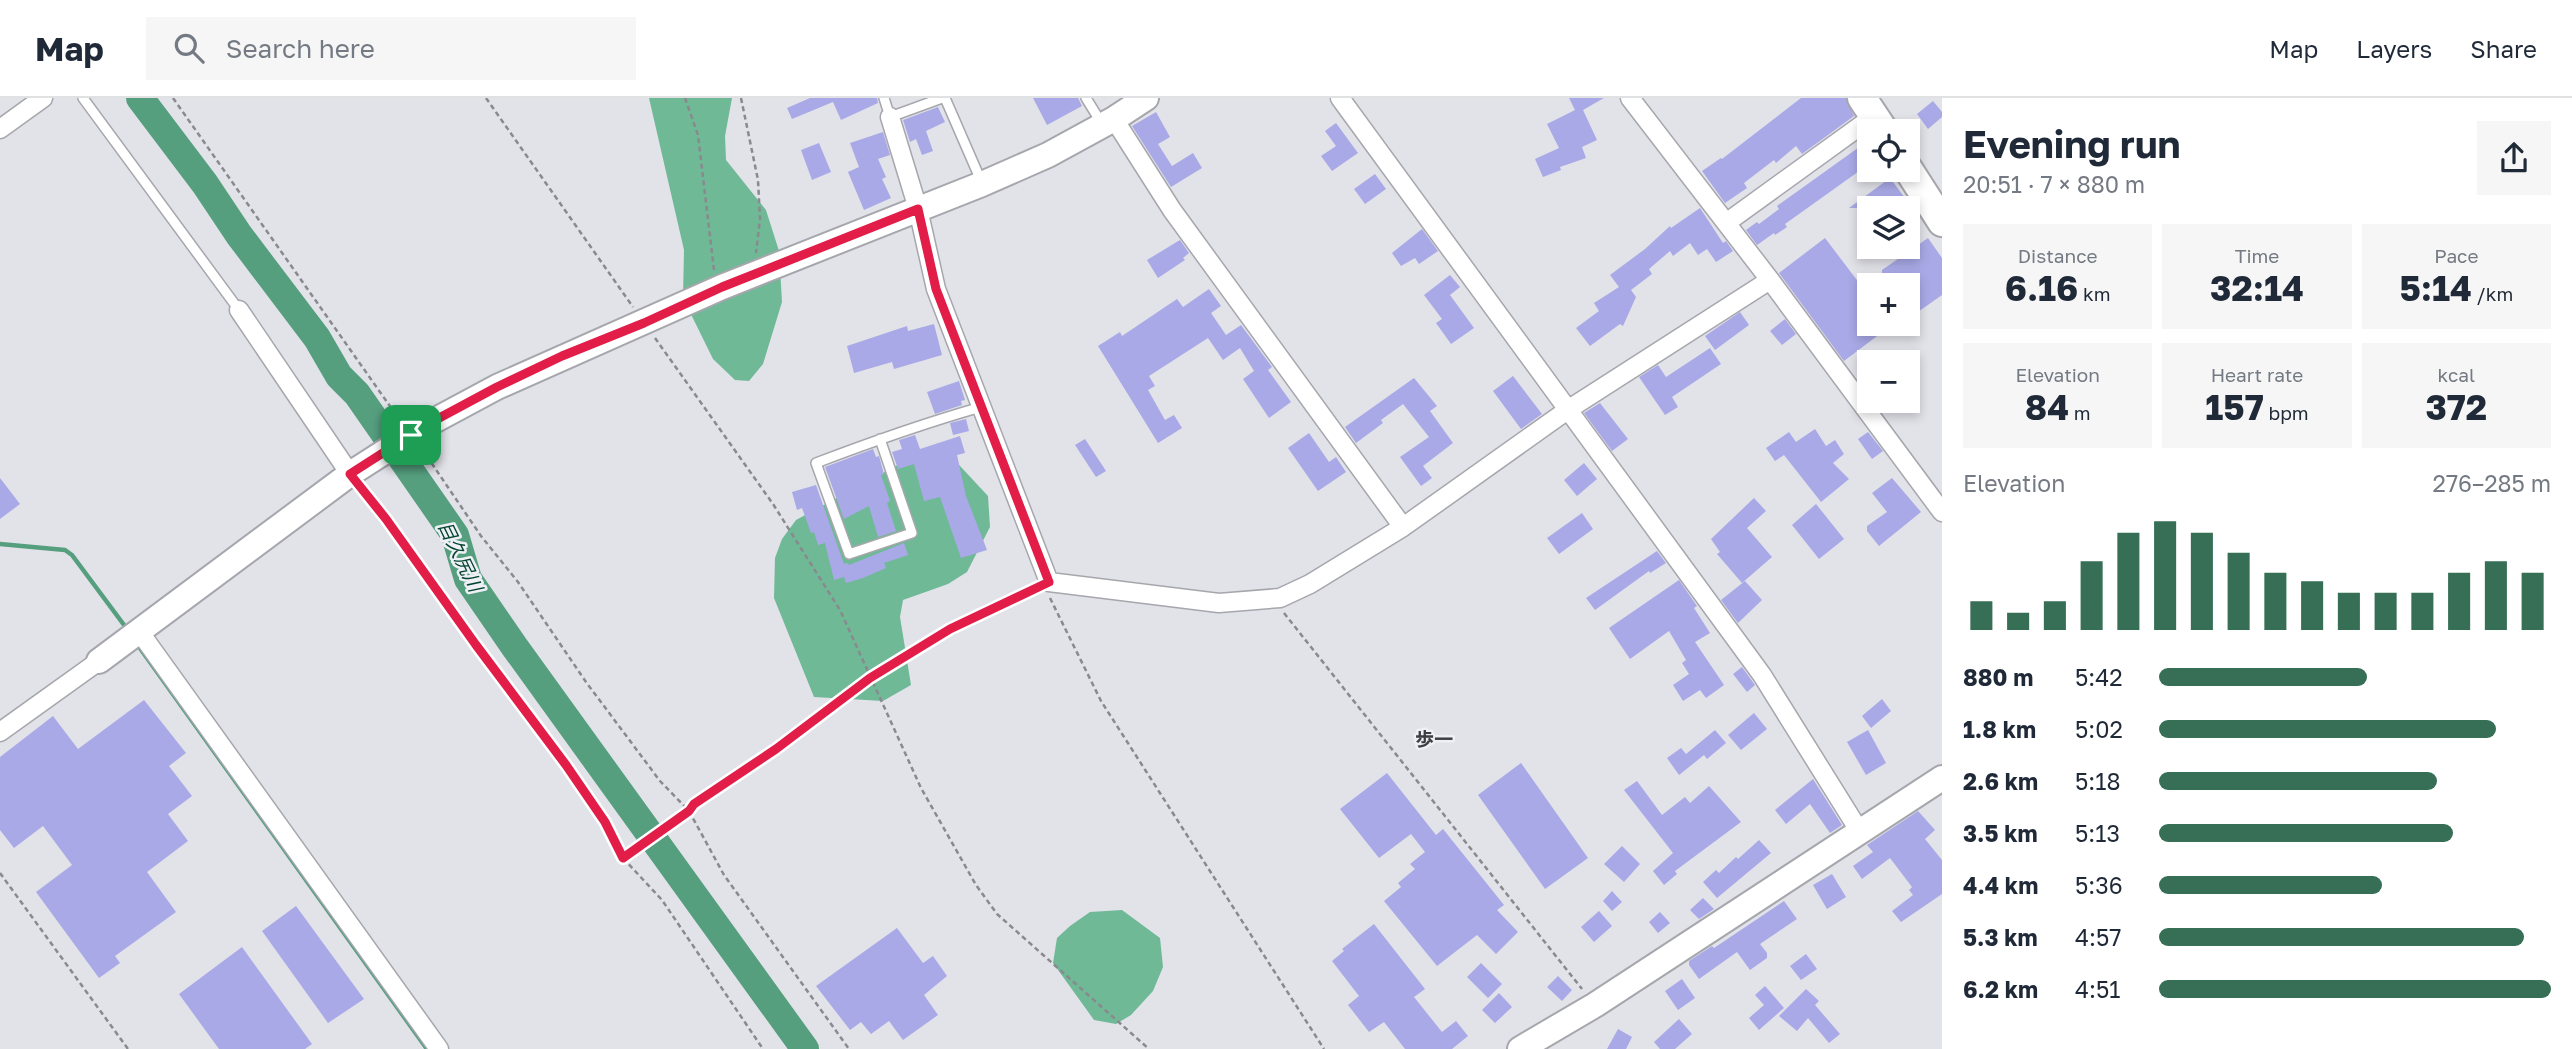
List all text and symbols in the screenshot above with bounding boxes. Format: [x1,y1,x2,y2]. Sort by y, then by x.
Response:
search box [146,17,636,80]
text: Map [35,29,104,68]
icon: search [170,29,208,67]
text: Search here [226,33,375,64]
text: Map [2269,34,2318,63]
text: Layers [2356,34,2432,63]
text: Share [2470,34,2537,63]
map controls [1857,119,1920,413]
button: locate [1857,119,1920,182]
text: Evening run [1963,121,2181,166]
button: share [2477,121,2551,195]
text: 20:51 · 7 × 880 m [1963,170,2145,198]
button: layers [1857,196,1920,259]
text: Distance [2018,244,2098,267]
text: Time [2235,244,2279,267]
text: Pace [2434,244,2479,267]
text: 6.16 [2005,267,2078,309]
text: 32:14 [2210,267,2304,309]
text: 5:14 [2399,267,2472,309]
button: + [1857,273,1920,336]
text: km [2078,282,2111,305]
text: /km [2472,282,2513,305]
button: − [1857,350,1920,413]
text: Elevation [2015,363,2100,386]
text: Heart rate [2211,363,2303,386]
text: kcal [2438,363,2475,386]
text: 84 [2025,386,2069,428]
text: 157 [2205,386,2264,428]
text: 372 [2425,386,2487,428]
text: m [2069,401,2091,424]
text: bpm [2264,401,2309,424]
pin [381,405,441,465]
icon: arrive [392,416,430,454]
text: Elevation [1963,469,2065,497]
text: 276–285 m [2433,469,2551,497]
water label: 目久尻川 [434,517,489,597]
text: 880 m [1963,663,2033,691]
text: 5:42 [2075,663,2123,691]
text: 1.8 km [1963,715,2036,743]
text: 5:02 [2075,715,2123,743]
district label: 歩一 [1415,727,1453,750]
text: 2.6 km [1963,767,2038,795]
text: 5:18 [2075,767,2120,795]
text: 3.5 km [1963,819,2038,847]
text: 5:13 [2075,819,2120,847]
text: 4.4 km [1963,871,2038,899]
text: 5:36 [2075,871,2123,899]
text: 5.3 km [1963,923,2038,951]
text: 4:57 [2075,923,2121,951]
text: 6.2 km [1963,975,2038,1003]
text: 4:51 [2075,975,2120,1003]

